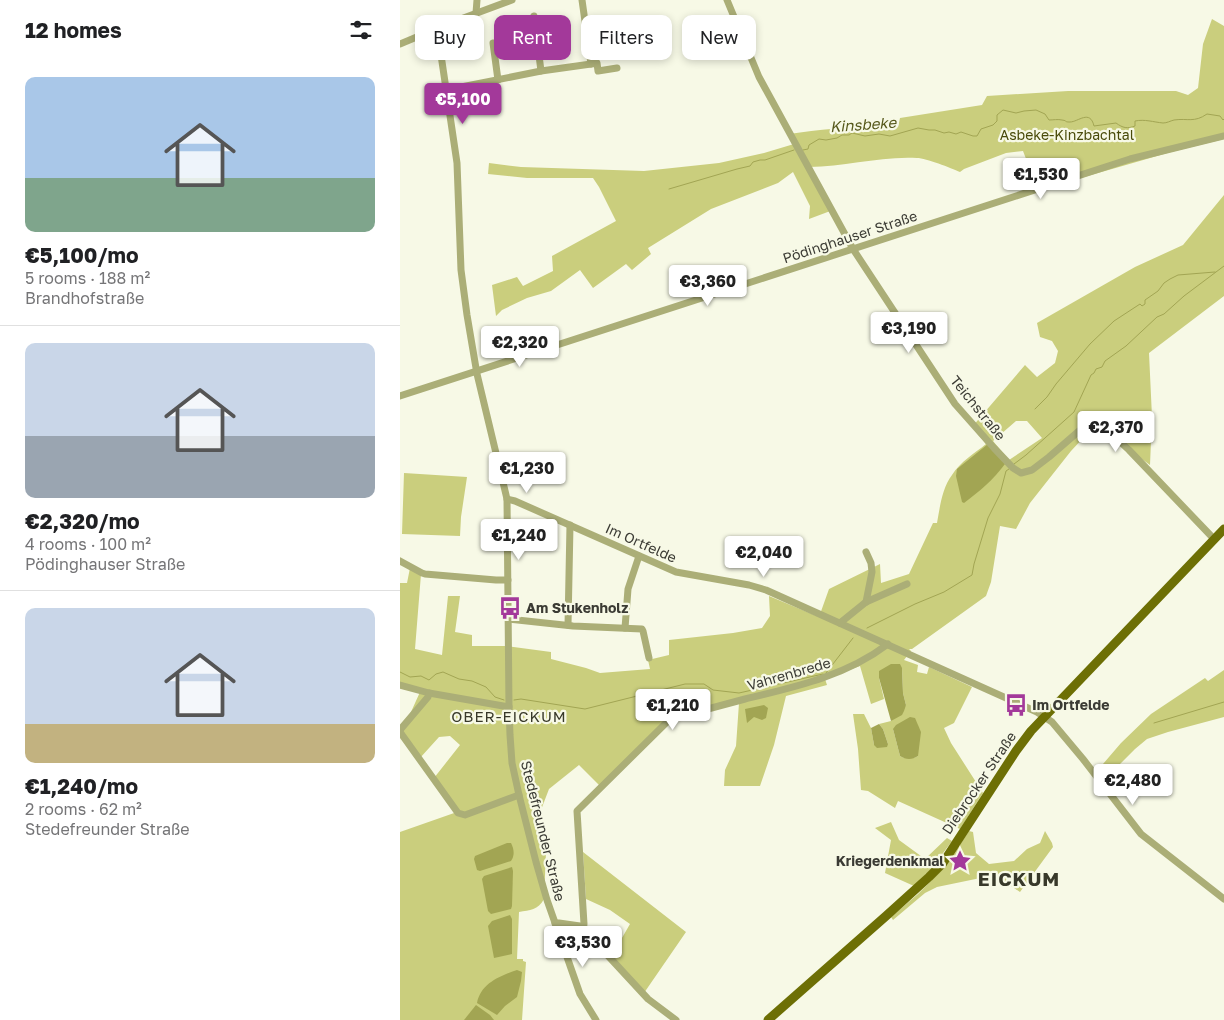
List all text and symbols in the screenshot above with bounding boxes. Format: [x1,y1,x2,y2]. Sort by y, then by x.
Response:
chip: Buy [415,15,484,60]
chip: Rent [494,15,571,60]
chip: Filters [581,15,672,60]
chip: New [682,15,756,60]
icon: filters [347,16,375,44]
text: 12 homes [25,17,122,43]
pin: €5,100 [422,82,504,125]
text: €5,100 [435,89,491,109]
icon: home [155,110,245,200]
water label: Kinsbeke [829,113,898,135]
park label: Asbeke-Kinzbachtal [1000,126,1134,143]
pin: €1,530 [1000,158,1082,200]
text: €1,530 [1014,164,1068,184]
street label: Pödinghauser Straße [781,207,919,266]
text: €5,100/mo [25,242,139,268]
pin: €3,360 [667,264,749,307]
text: 5 rooms · 188 m² [25,268,150,288]
text: €3,360 [680,271,736,291]
text: Brandhofstraße [25,288,144,308]
pin: €3,190 [868,312,950,354]
text: €3,190 [882,318,936,338]
pin: €2,320 [479,326,561,368]
text: €2,320 [492,332,548,352]
street label: Teichstraße [947,372,1010,443]
icon: home [155,375,245,465]
pin: €2,370 [1075,410,1157,453]
text: €2,370 [1088,417,1144,437]
pin: €1,230 [486,452,568,494]
text: €1,230 [500,458,554,478]
text: €2,320/mo [25,508,140,534]
pin: €1,240 [478,518,560,561]
street label: Im Ortfelde [603,519,679,566]
text: €1,240 [492,525,546,545]
text: 4 rooms · 100 m² [25,534,151,554]
pin: €2,040 [723,536,805,578]
text: €2,040 [736,542,792,562]
text: Pödinghauser Straße [25,554,185,574]
bus stop icon: Am Stukenholz [497,595,523,621]
place label: Am Stukenholz [526,599,628,616]
icon: home [155,640,245,730]
street label: Vahrenbrede [745,654,832,694]
pin: €1,210 [632,688,714,731]
bus stop icon: Im Ortfelde [1003,692,1029,718]
text: €1,210 [646,695,700,715]
place label: Im Ortfelde [1032,696,1109,713]
district label: OBER-EICKUM [451,707,567,725]
street label: Diebrocker Straße [938,728,1019,837]
street label: Stedefreunder Straße [518,759,569,903]
pin: €2,480 [1092,764,1174,806]
text: €2,480 [1105,770,1161,790]
text: €1,240/mo [25,773,138,799]
text: 2 rooms · 62 m² [25,799,142,819]
text: Stedefreunder Straße [25,819,190,839]
place icon: Kriegerdenkmal [947,848,973,874]
place label: Kriegerdenkmal [836,852,944,869]
district label: EICKUM [978,867,1060,890]
pin: €3,530 [542,926,624,968]
text: €3,530 [555,932,611,952]

